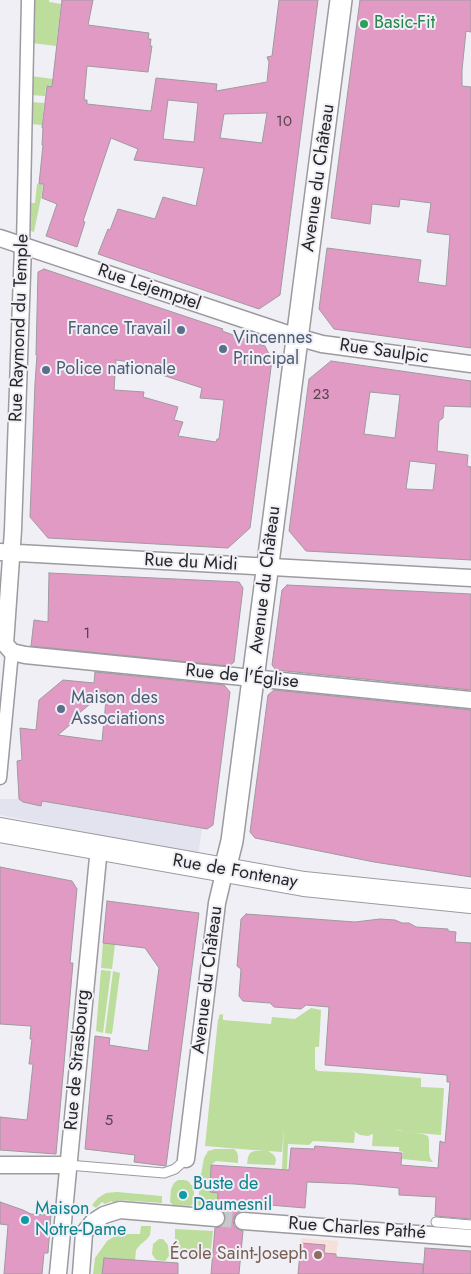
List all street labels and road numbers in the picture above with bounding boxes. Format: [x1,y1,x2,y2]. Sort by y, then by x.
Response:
street label: Avenue du Château [298,103,340,253]
street label: Rue Raymond du Temple [6,233,34,423]
street label: Rue Lejemptel [95,260,203,316]
street label: Rue Saulpic [338,335,430,369]
street label: Avenue du Château [246,505,286,655]
street label: Rue du Midi [144,550,238,576]
street label: Rue de l'Église [184,660,300,694]
street label: Rue de Fontenay [171,850,299,894]
street label: Avenue du Château [188,905,228,1055]
street label: Rue de Strasbourg [61,989,95,1131]
street label: Rue Charles Pathé [287,1213,427,1245]

